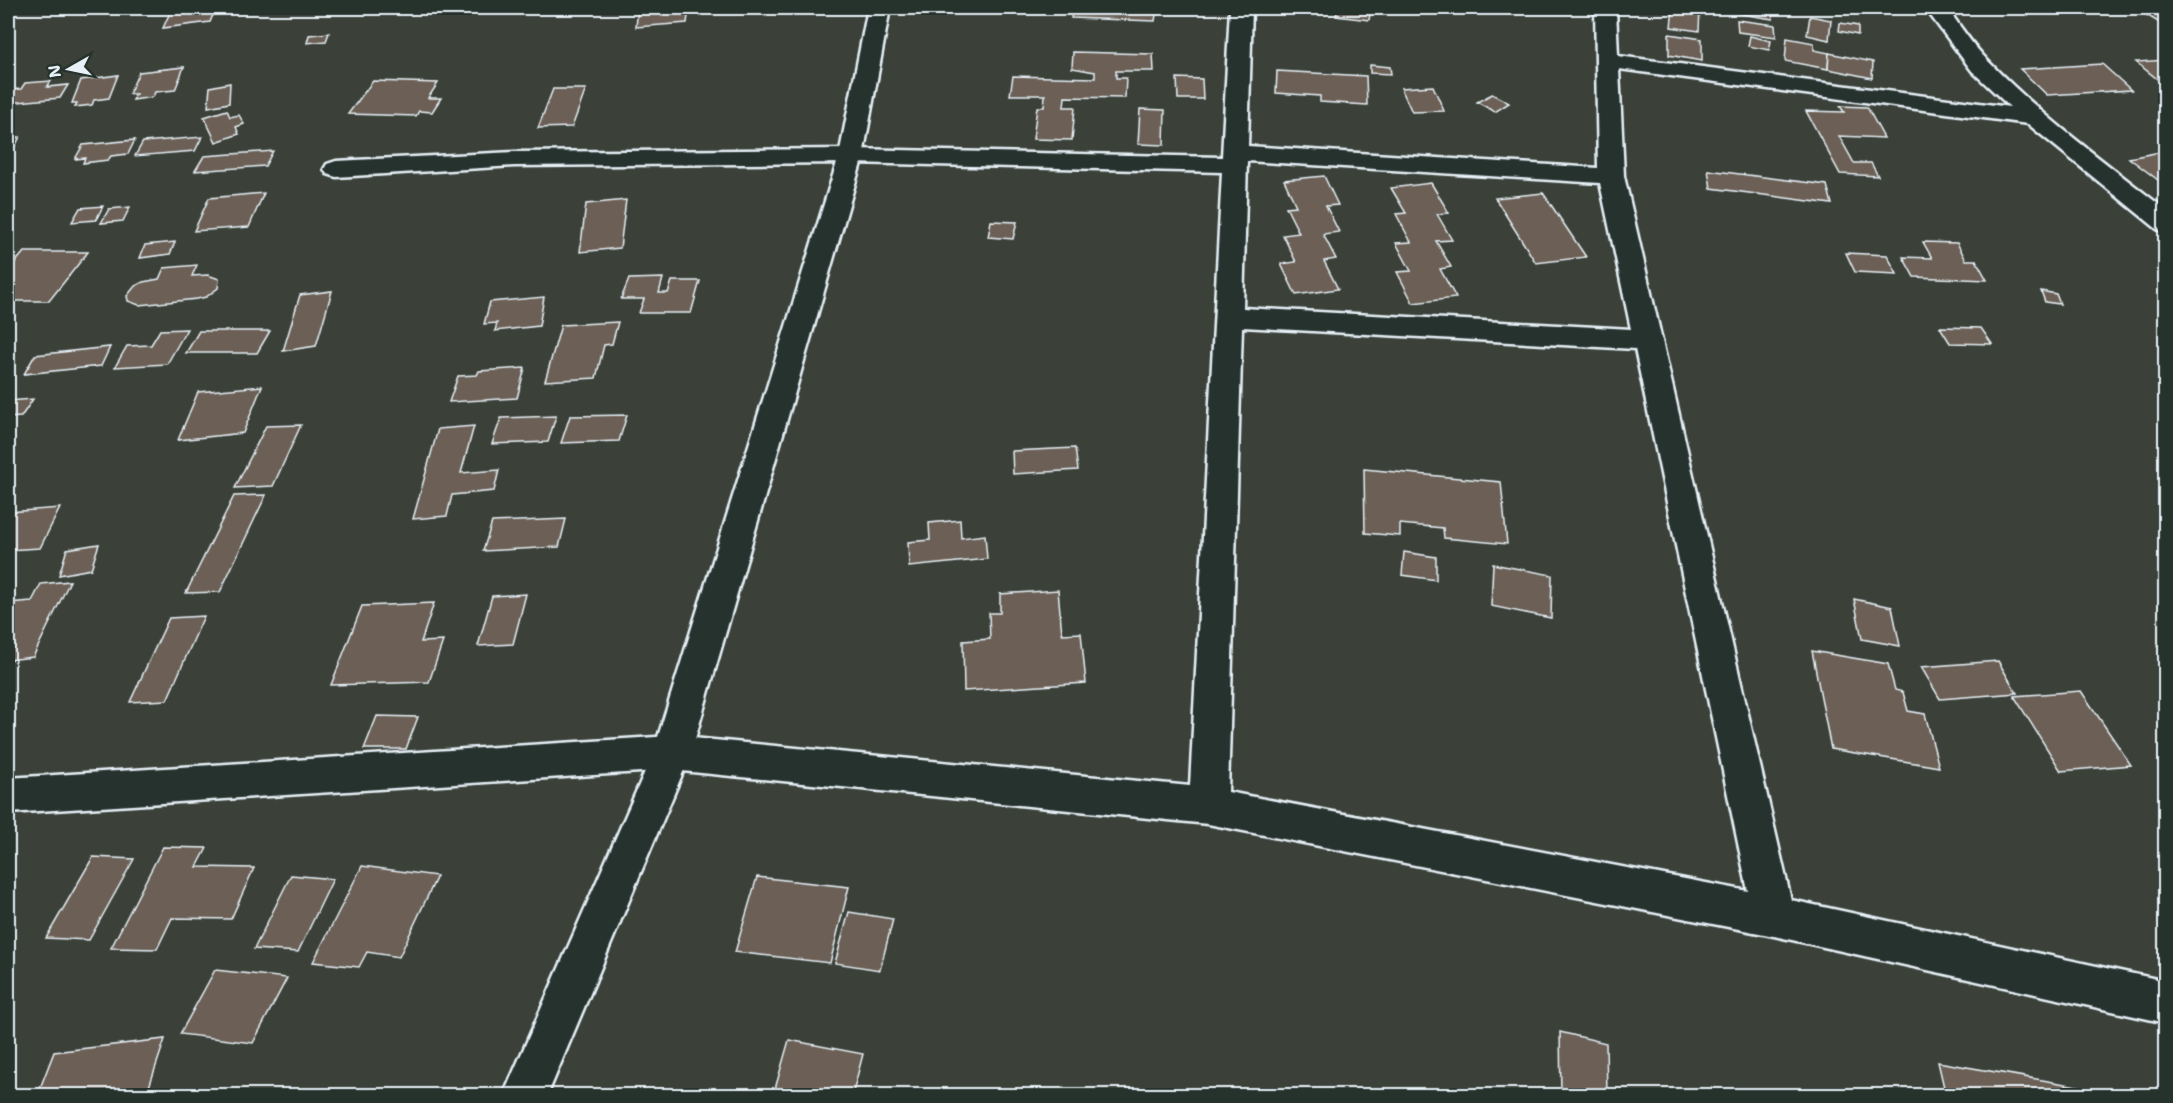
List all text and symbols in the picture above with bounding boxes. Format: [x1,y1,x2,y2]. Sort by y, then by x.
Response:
north arrow [39,39,99,99]
text: N [43,63,66,79]

